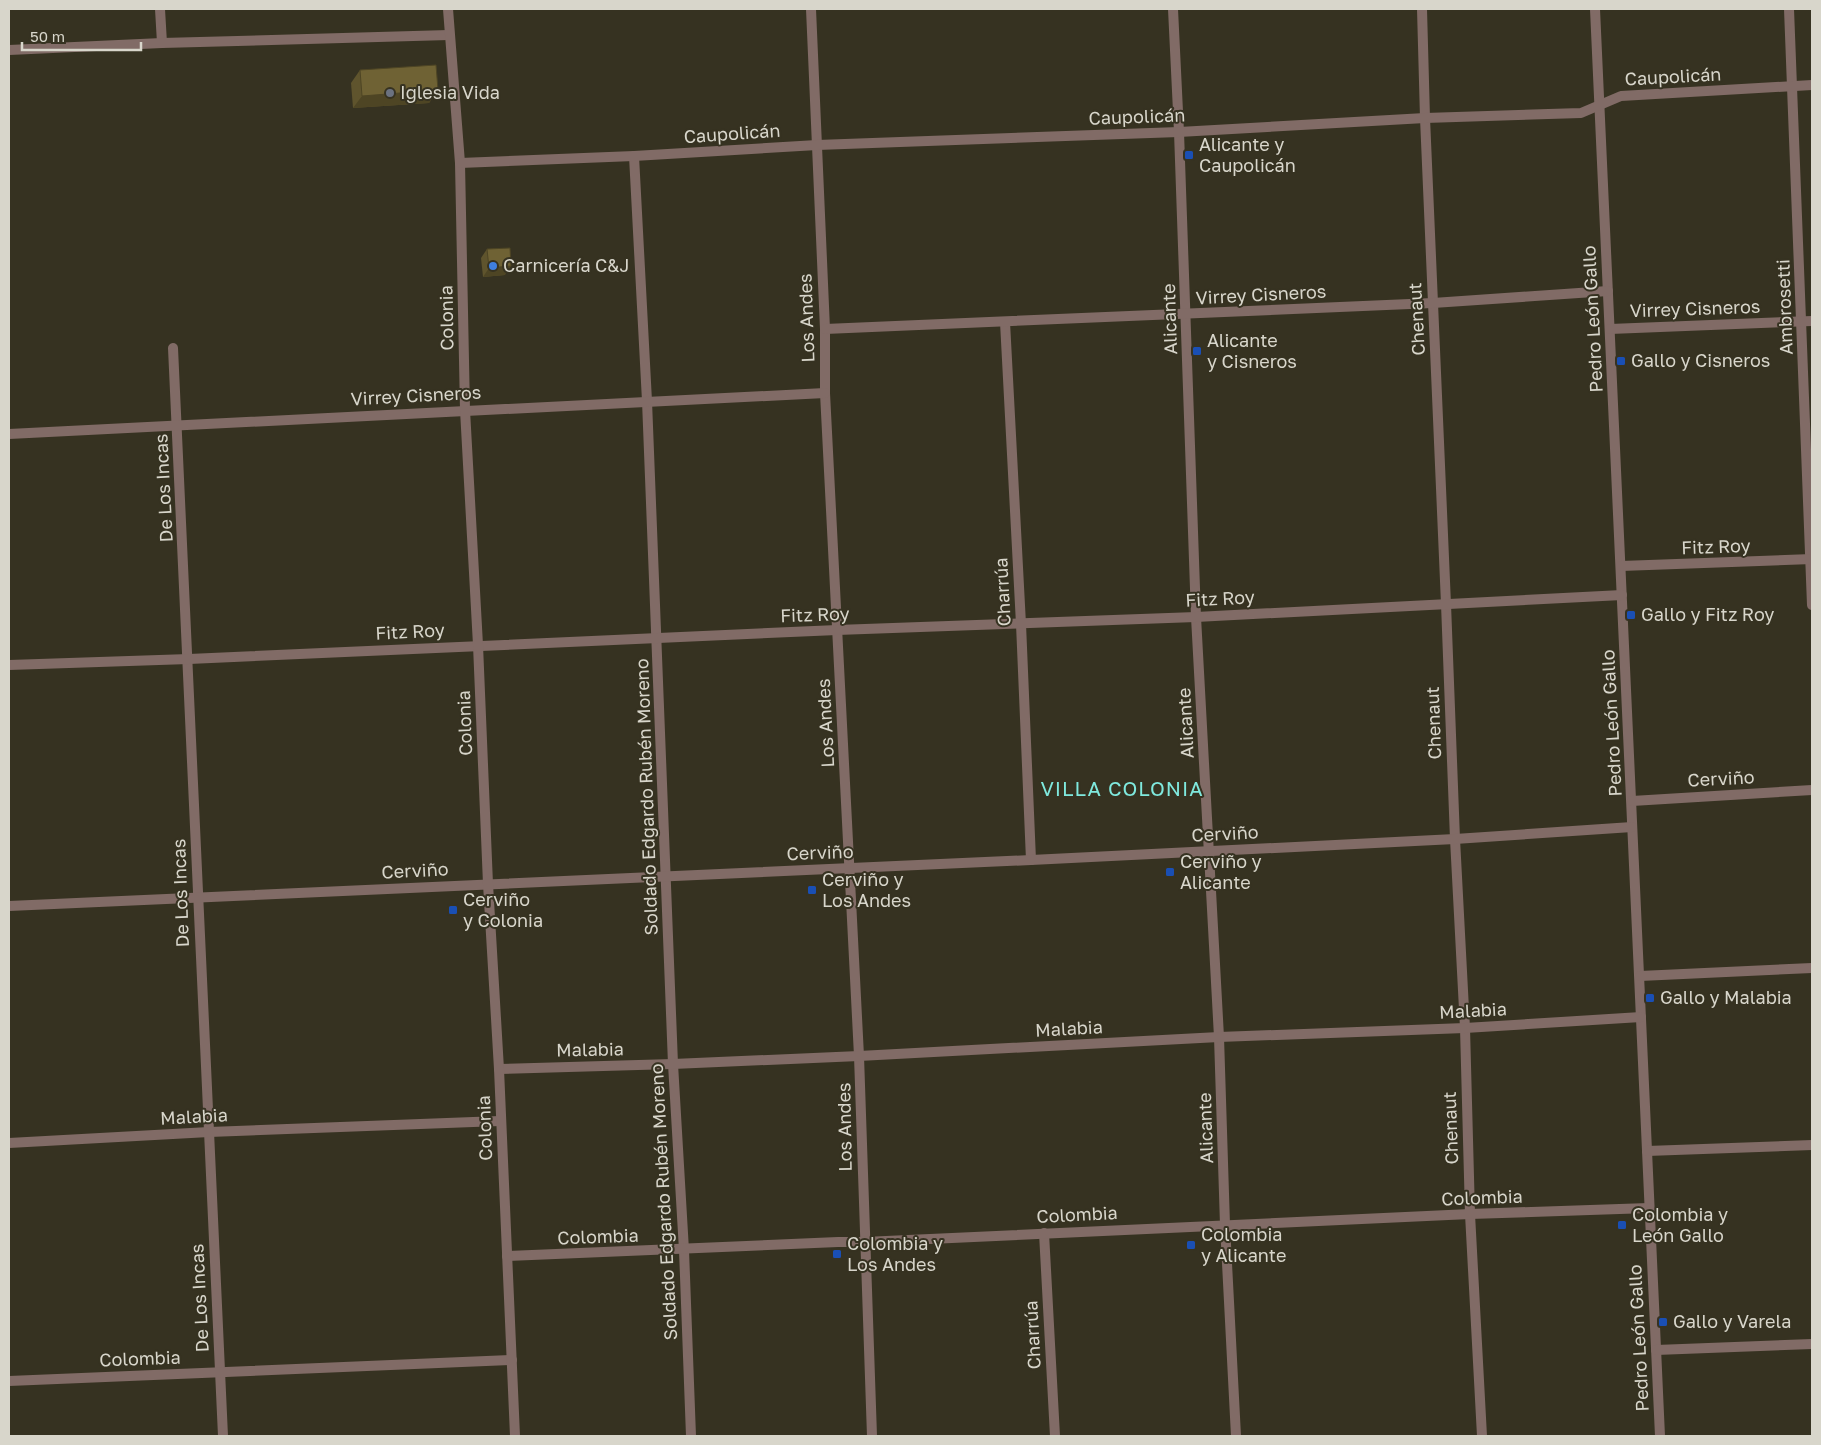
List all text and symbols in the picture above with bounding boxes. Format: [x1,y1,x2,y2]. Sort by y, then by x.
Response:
scale bar [22,20,141,52]
text: 50 m [30,27,65,45]
street label: Caupolicán [1624,62,1722,90]
place label: Iglesia Vida [400,81,500,103]
marker: Iglesia Vida [384,87,396,99]
street label: Caupolicán [1088,103,1186,129]
street label: Caupolicán [683,119,781,147]
place label: Alicante y Caupolicán [1199,133,1296,176]
marker: Alicante y Caupolicán [1183,149,1195,161]
street label: Pedro León Gallo [1577,245,1607,393]
place label: Carnicería C&J [503,254,629,276]
street label: Ambrosetti [1771,259,1797,355]
marker: Carnicería C&J [487,260,499,272]
street label: Los Andes [793,273,819,363]
street label: Virrey Cisneros [1195,280,1327,308]
street label: Chenaut [1403,282,1429,356]
street label: Alicante [1157,283,1181,355]
street label: Colonia [434,285,458,351]
street label: Virrey Cisneros [1629,295,1761,321]
place label: Alicante y Cisneros [1207,329,1297,372]
marker: Alicante y Cisneros [1191,345,1203,357]
place label: Gallo y Cisneros [1631,349,1770,371]
marker: Gallo y Cisneros [1615,355,1627,367]
street label: Virrey Cisneros [350,381,482,409]
street label: De Los Incas [149,433,177,543]
street label: Fitz Roy [1681,534,1751,558]
street label: Charrúa [989,557,1015,627]
street label: Fitz Roy [1185,585,1255,611]
street label: Fitz Roy [780,602,850,626]
place label: Gallo y Fitz Roy [1641,603,1774,625]
marker: Gallo y Fitz Roy [1625,609,1637,621]
street label: Fitz Roy [375,618,445,644]
street label: Pedro León Gallo [1596,649,1626,797]
street label: Soldado Edgardo Rubén Moreno [630,658,662,936]
street label: Los Andes [812,678,838,768]
street label: Chenaut [1421,686,1445,760]
street label: Alicante [1172,687,1198,759]
street label: Colonia [452,690,476,756]
street label: Cerviño [1687,765,1755,791]
district label: VILLA COLONIA [1040,776,1204,800]
street label: Cerviño [1191,820,1259,846]
street label: De Los Incas [167,838,193,948]
street label: Cerviño [786,840,854,864]
place label: Cerviño y Alicante [1180,850,1262,893]
street label: Cerviño [381,857,449,883]
marker: Cerviño y Alicante [1164,866,1176,878]
place label: Cerviño y Los Andes [822,868,911,911]
marker: Cerviño y Los Andes [806,884,818,896]
place label: Cerviño y Colonia [463,888,543,931]
marker: Cerviño y Colonia [447,904,459,916]
place label: Gallo y Malabia [1660,986,1792,1008]
marker: Gallo y Malabia [1644,992,1656,1004]
street label: Malabia [1439,997,1507,1023]
street label: Malabia [1035,1015,1103,1041]
street label: Malabia [556,1037,624,1061]
street label: Soldado Edgardo Rubén Moreno [645,1063,681,1341]
street label: Los Andes [832,1082,856,1172]
street label: Chenaut [1438,1091,1462,1165]
street label: Alicante [1193,1092,1217,1164]
street label: Colonia [472,1095,496,1161]
street label: Malabia [160,1103,228,1129]
street label: Colombia [1441,1185,1523,1209]
street label: Colombia [1036,1201,1118,1227]
place label: Colombia y León Gallo [1632,1203,1728,1246]
marker: Colombia y León Gallo [1616,1219,1628,1231]
place label: Colombia y Alicante [1201,1223,1286,1266]
street label: Colombia [557,1224,639,1248]
place label: Colombia y Los Andes [847,1232,943,1275]
marker: Colombia y Alicante [1185,1239,1197,1251]
street label: De Los Incas [185,1243,213,1353]
marker: Colombia y Los Andes [831,1248,843,1260]
street label: Pedro León Gallo [1623,1264,1653,1412]
street label: Charrúa [1019,1300,1045,1370]
place label: Gallo y Varela [1673,1310,1791,1332]
marker: Gallo y Varela [1657,1316,1669,1328]
street label: Colombia [99,1346,181,1370]

